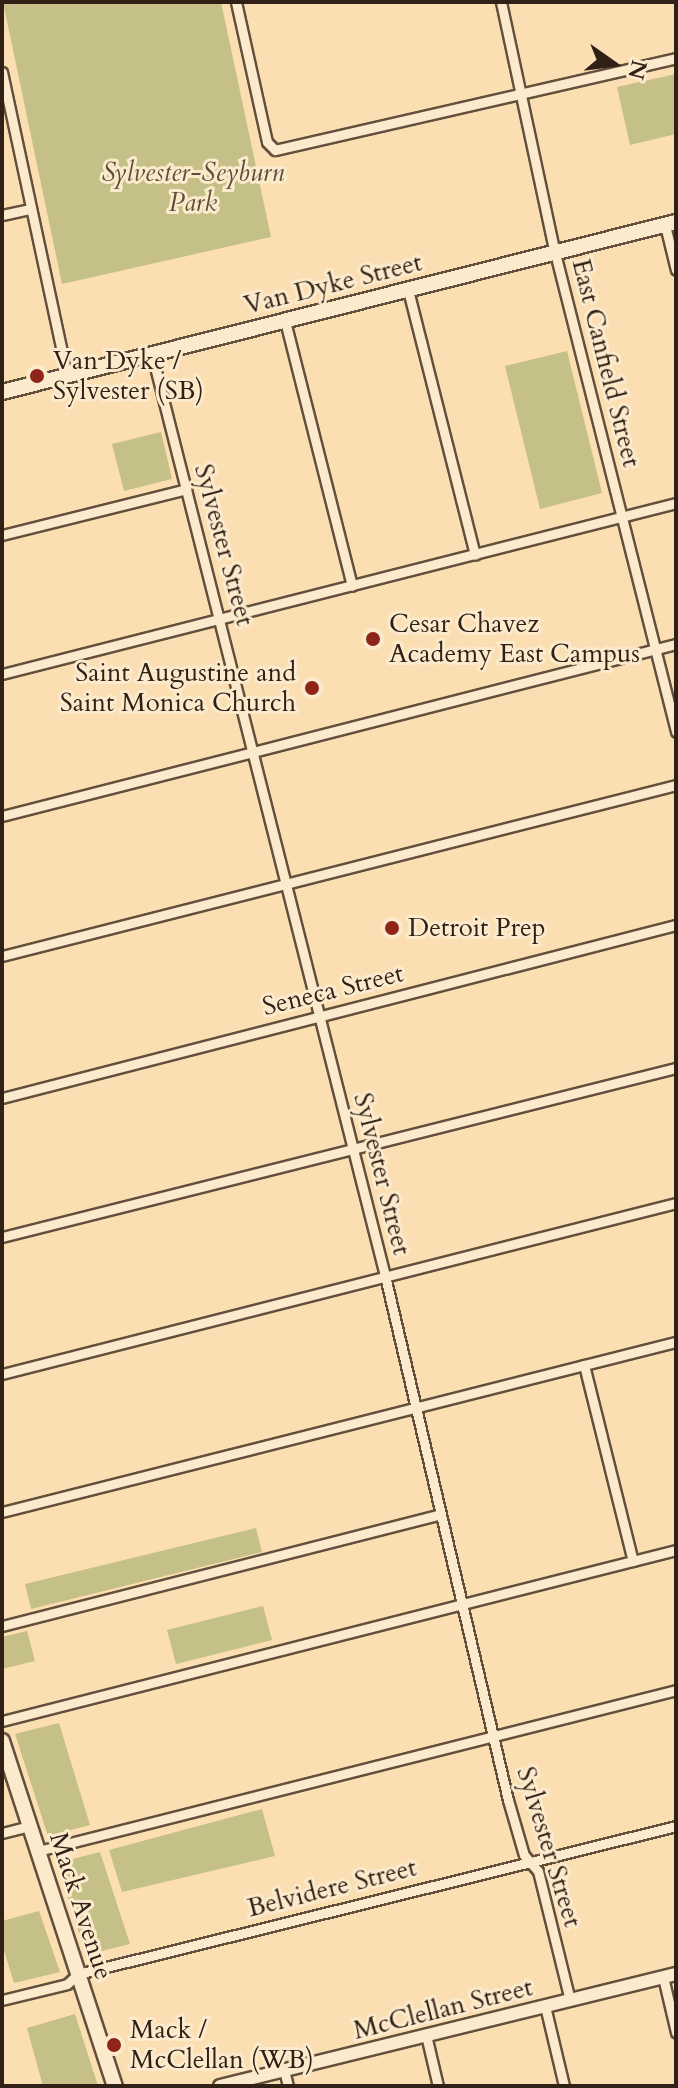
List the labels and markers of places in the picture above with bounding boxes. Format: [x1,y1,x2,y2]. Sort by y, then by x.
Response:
place label: Van Dyke / Sylvester (SB) [53,345,204,406]
marker: Van Dyke / Sylvester (SB) [28,367,46,385]
place label: Cesar Chavez Academy East Campus [389,608,640,670]
marker: Cesar Chavez Academy East Campus [364,630,382,648]
place label: Saint Augustine and Saint Monica Church [60,657,296,718]
marker: Saint Augustine and Saint Monica Church [303,679,321,697]
place label: Detroit Prep [408,912,546,944]
marker: Detroit Prep [383,919,401,937]
place label: Mack / McClellan (WB) [130,2014,314,2076]
marker: Mack / McClellan (WB) [105,2036,123,2054]

